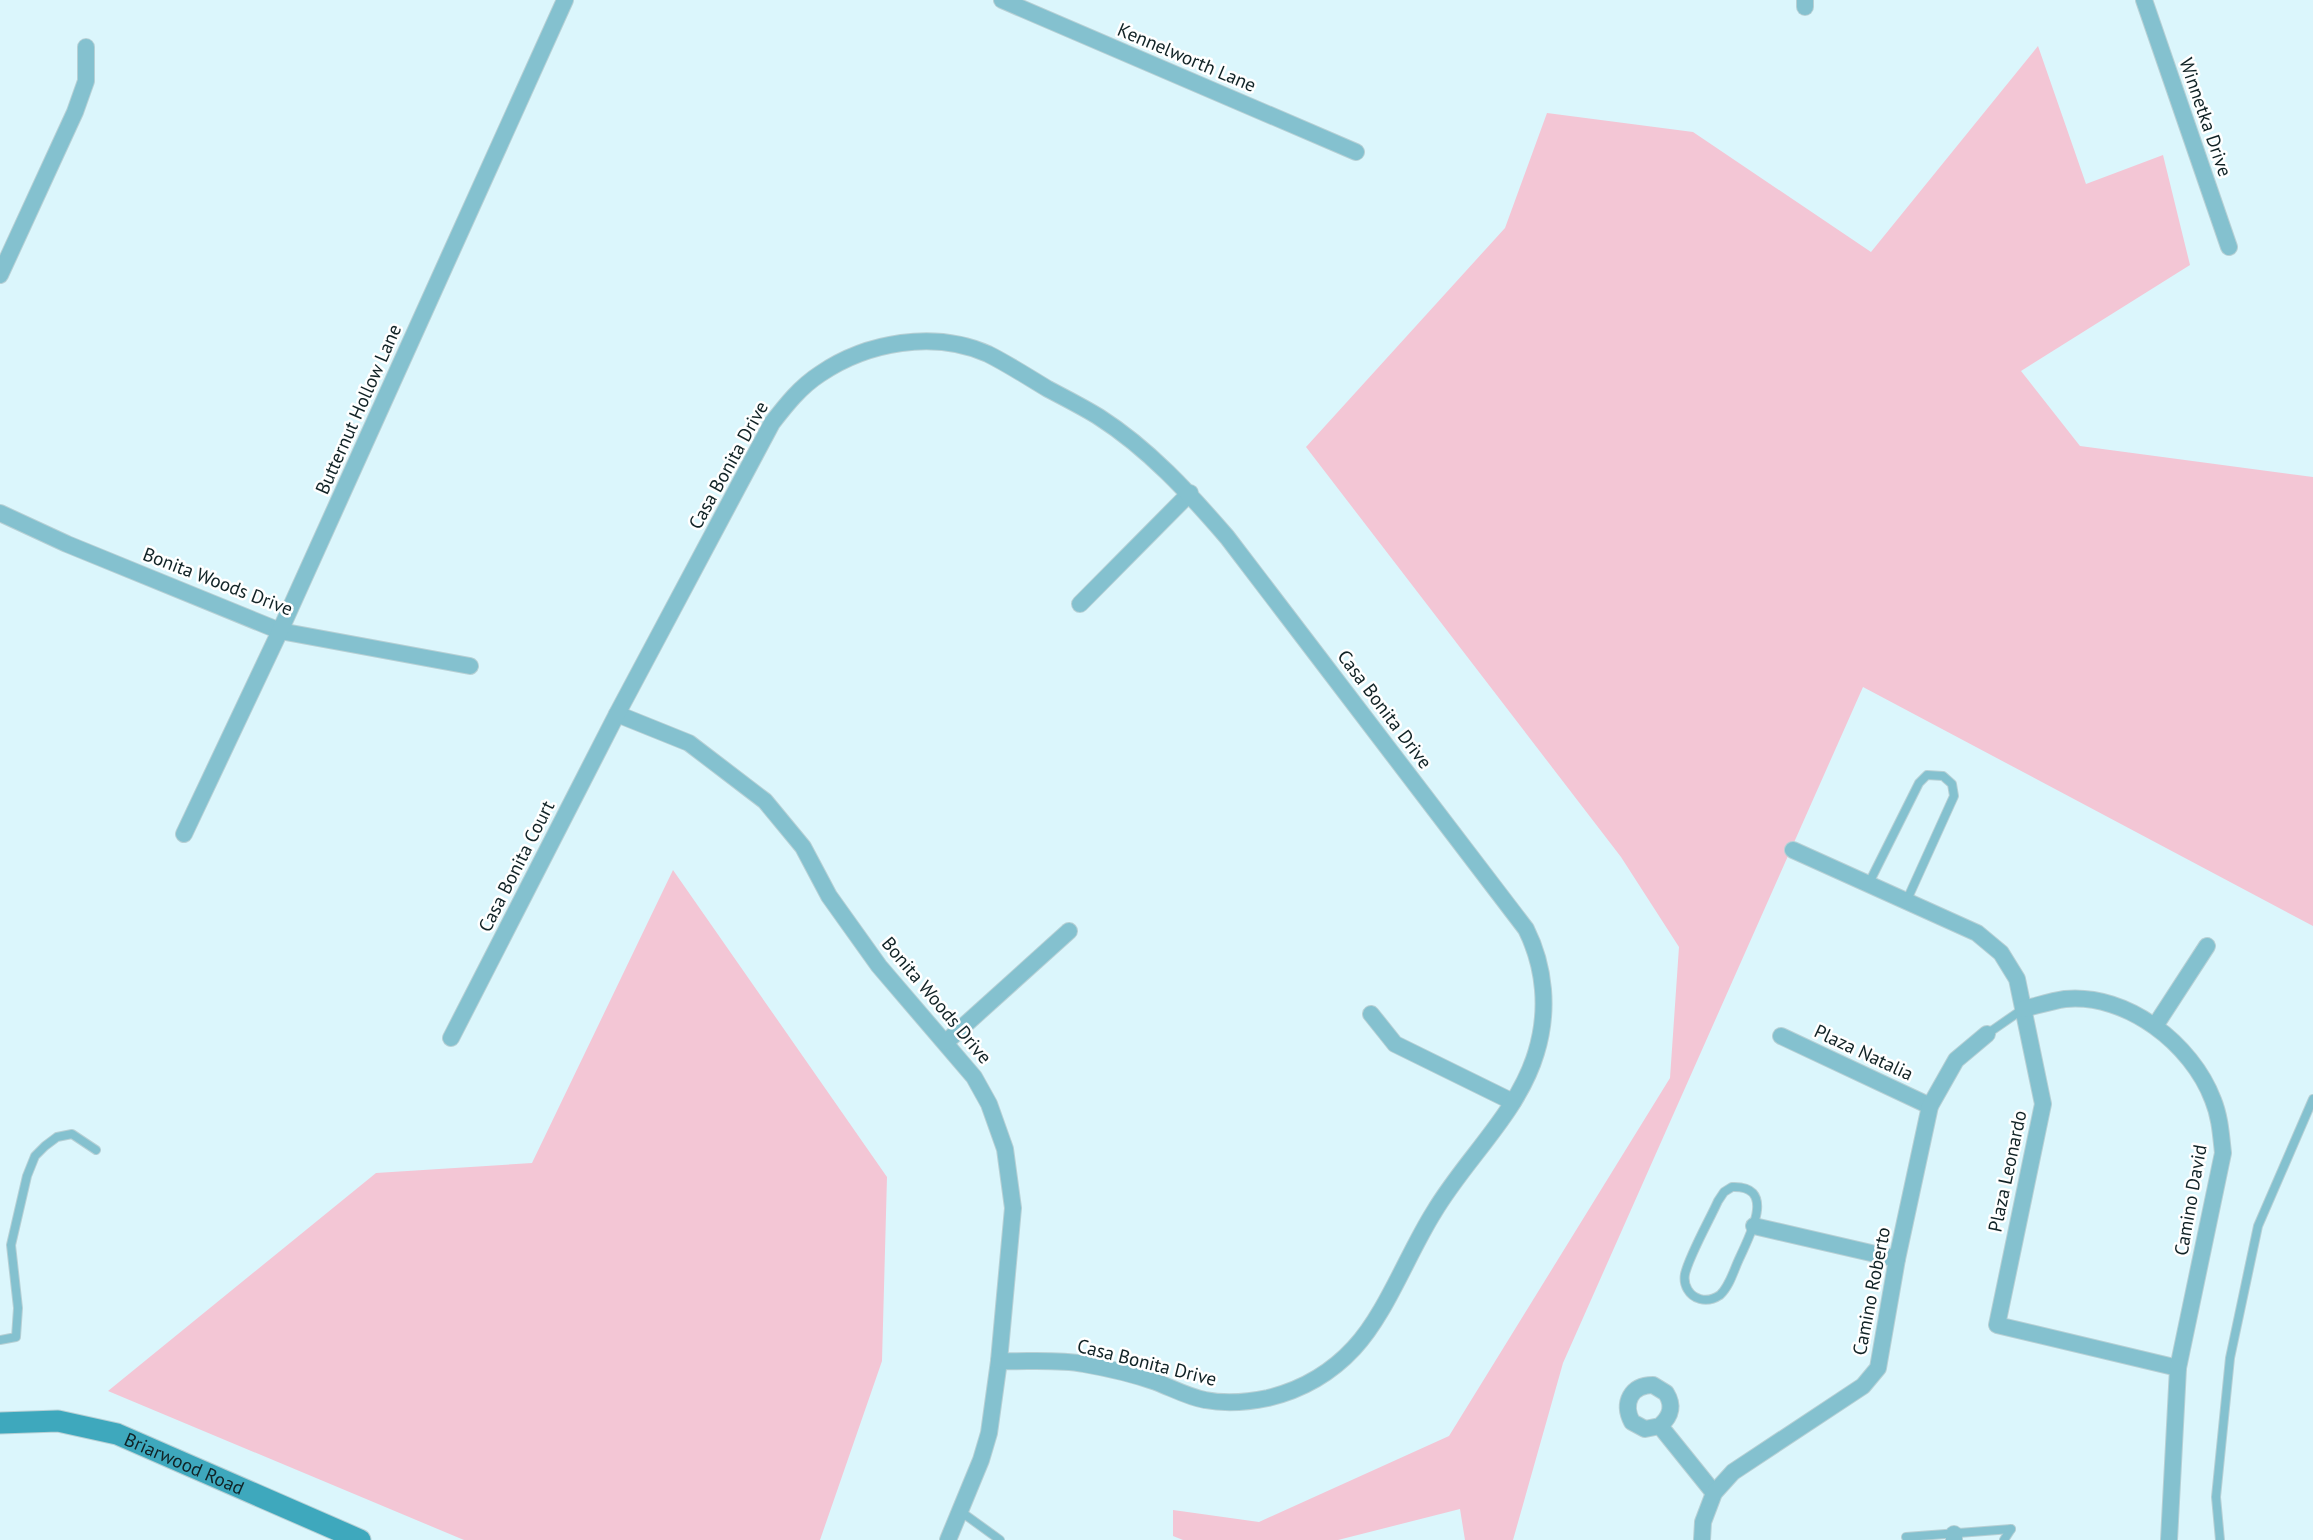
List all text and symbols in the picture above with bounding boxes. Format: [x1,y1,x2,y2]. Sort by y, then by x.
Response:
street label: Kennelworth Lane [1114,17,1260,97]
street label: Winnetka Drive [2174,55,2238,179]
street label: Butternut Hollow Lane [310,320,406,498]
street label: Casa Bonita Drive [683,397,773,533]
street label: Bonita Woods Drive [140,541,296,621]
street label: Casa Bonita Drive [1332,645,1438,773]
street label: Casa Bonita Court [473,796,560,936]
street label: Bonita Woods Drive [877,932,997,1068]
street label: Plaza Natalia [1811,1019,1917,1085]
street label: Plaza Leonardo [1982,1108,2032,1234]
street label: Camino David [2168,1143,2212,1257]
street label: Camino Roberto [1847,1225,1895,1357]
street label: Casa Bonita Drive [1075,1333,1219,1391]
street label: Briarwood Road [121,1427,248,1500]

